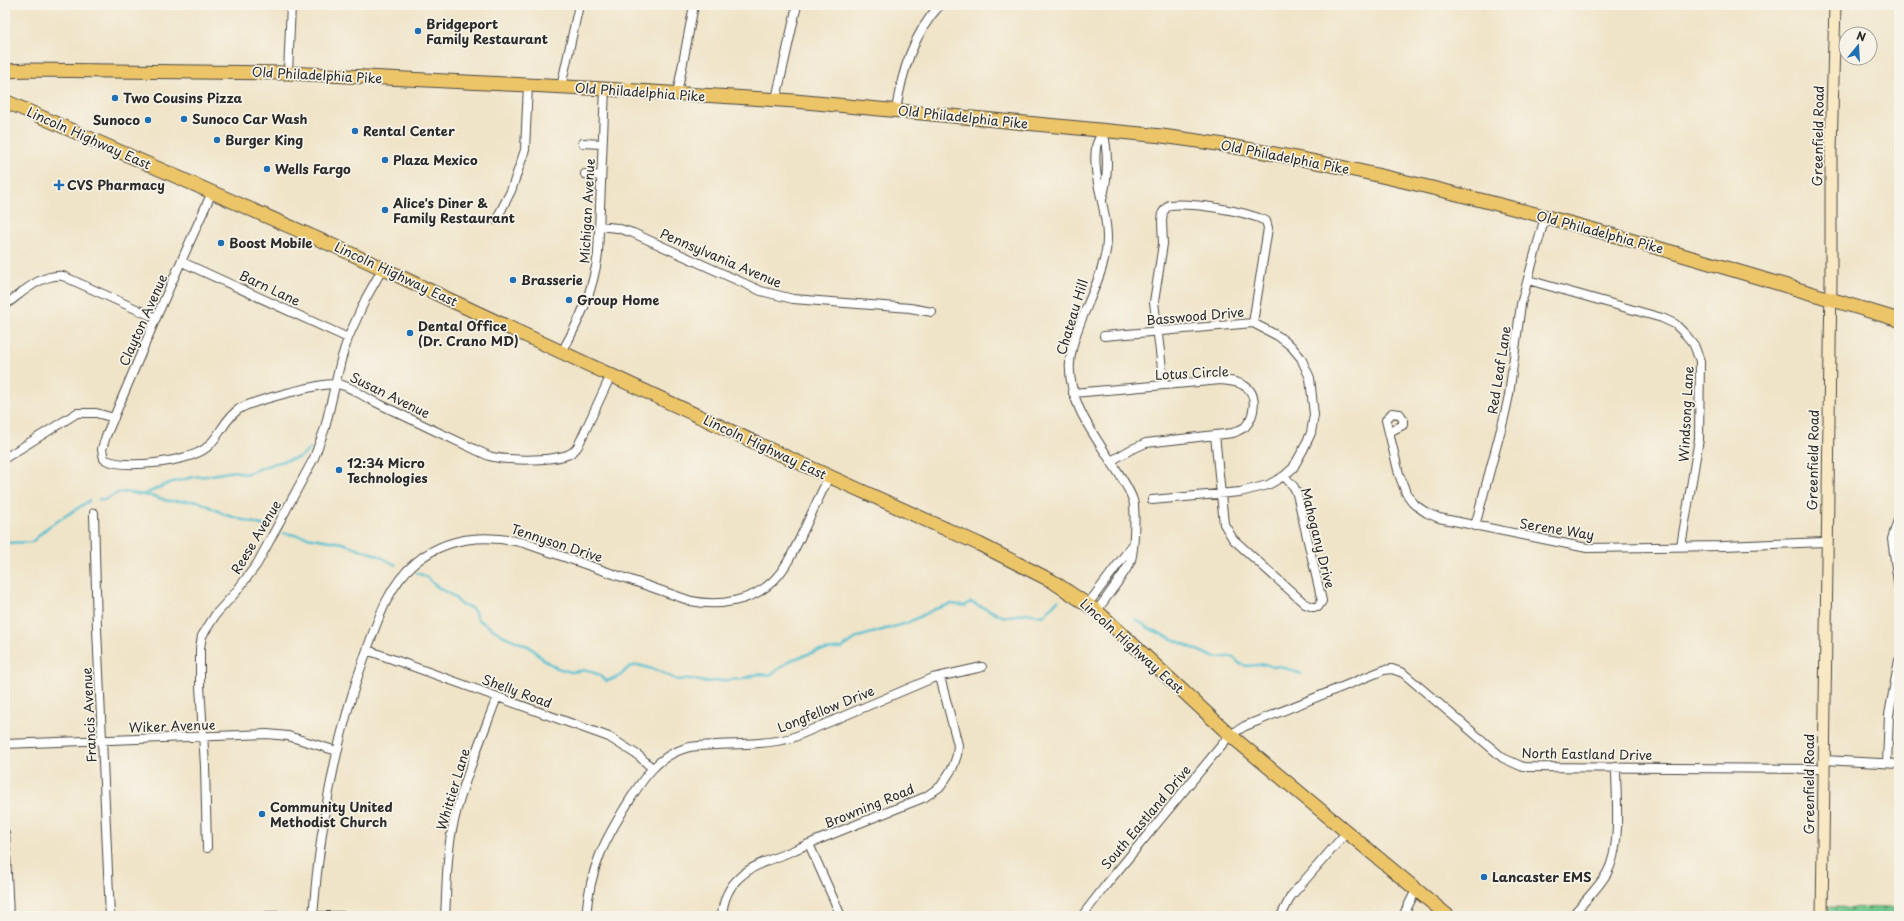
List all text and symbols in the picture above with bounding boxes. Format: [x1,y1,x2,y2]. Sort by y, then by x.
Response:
place label: Bridgeport Family Restaurant [426,14,548,48]
marker: Bridgeport Family Restaurant [413,26,423,36]
north arrow [1838,26,1878,66]
text: N [1854,27,1868,46]
street label: Old Philadelphia Pike [251,62,383,87]
street label: Old Philadelphia Pike [574,77,706,106]
street label: Greenfield Road [1807,85,1828,187]
place label: Two Cousins Pizza [123,88,243,107]
marker: Two Cousins Pizza [110,93,120,103]
street label: Old Philadelphia Pike [897,100,1029,133]
street label: Lincoln Highway East [24,102,154,173]
place label: Sunoco Car Wash [192,109,307,128]
place label: Sunoco [93,110,140,129]
marker: Sunoco Car Wash [179,114,189,124]
marker: Sunoco [143,115,153,125]
place label: Rental Center [363,121,455,140]
marker: Rental Center [350,126,360,136]
place label: Burger King [225,130,303,149]
marker: Burger King [212,135,222,145]
street label: Old Philadelphia Pike [1219,135,1351,178]
place label: Plaza Mexico [393,150,478,169]
marker: Plaza Mexico [380,155,390,165]
street label: Michigan Avenue [574,158,599,264]
place label: Wells Fargo [275,159,351,178]
marker: Wells Fargo [262,164,272,174]
place label: CVS Pharmacy [67,175,165,194]
marker: CVS Pharmacy [54,180,64,190]
place label: Alice's Diner & Family Restaurant [392,193,515,227]
marker: Alice's Diner & Family Restaurant [380,205,390,215]
street label: Old Philadelphia Pike [1535,205,1666,258]
street label: Pennsylvania Avenue [657,223,785,292]
place label: Boost Mobile [229,233,313,252]
street label: Lincoln Highway East [332,237,461,310]
marker: Boost Mobile [216,238,226,248]
street label: Barn Lane [237,265,304,310]
place label: Brasserie [521,270,583,289]
street label: Clayton Avenue [114,271,171,369]
marker: Brasserie [508,275,518,285]
street label: Chateau Hill [1051,277,1092,357]
place label: Group Home [577,290,659,309]
marker: Group Home [564,295,574,305]
street label: Basswood Drive [1145,302,1245,329]
place label: Dental Office (Dr. Crano MD) [418,316,519,350]
street label: Red Leaf Lane [1482,324,1515,415]
marker: Dental Office (Dr. Crano MD) [405,328,415,338]
street label: Lotus Circle [1155,361,1229,384]
street label: Windsong Lane [1673,365,1698,463]
street label: Susan Avenue [347,367,434,422]
street label: Greenfield Road [1802,409,1823,511]
street label: Lincoln Highway East [701,410,830,483]
place label: 12:34 Micro Technologies [347,453,428,487]
marker: 12:34 Micro Technologies [334,465,344,475]
street label: Mahogany Drive [1297,486,1340,590]
street label: Reese Avenue [226,496,285,577]
street label: Serene Way [1518,513,1596,544]
street label: Tennyson Drive [509,519,605,566]
street label: Lincoln Highway East [1076,594,1188,697]
street label: Francis Avenue [77,667,100,763]
street label: Shelly Road [479,669,555,712]
street label: Longfellow Drive [774,680,877,737]
street label: Wiker Avenue [128,714,216,737]
street label: Greenfield Road [1799,734,1818,834]
street label: North Eastland Drive [1521,743,1653,764]
street label: Whittier Lane [431,746,474,832]
street label: South Eastland Drive [1096,760,1195,873]
street label: Browning Road [821,779,917,832]
place label: Community United Methodist Church [270,797,392,831]
marker: Community United Methodist Church [257,809,267,819]
place label: Lancaster EMS [1492,867,1591,886]
marker: Lancaster EMS [1479,872,1489,882]

